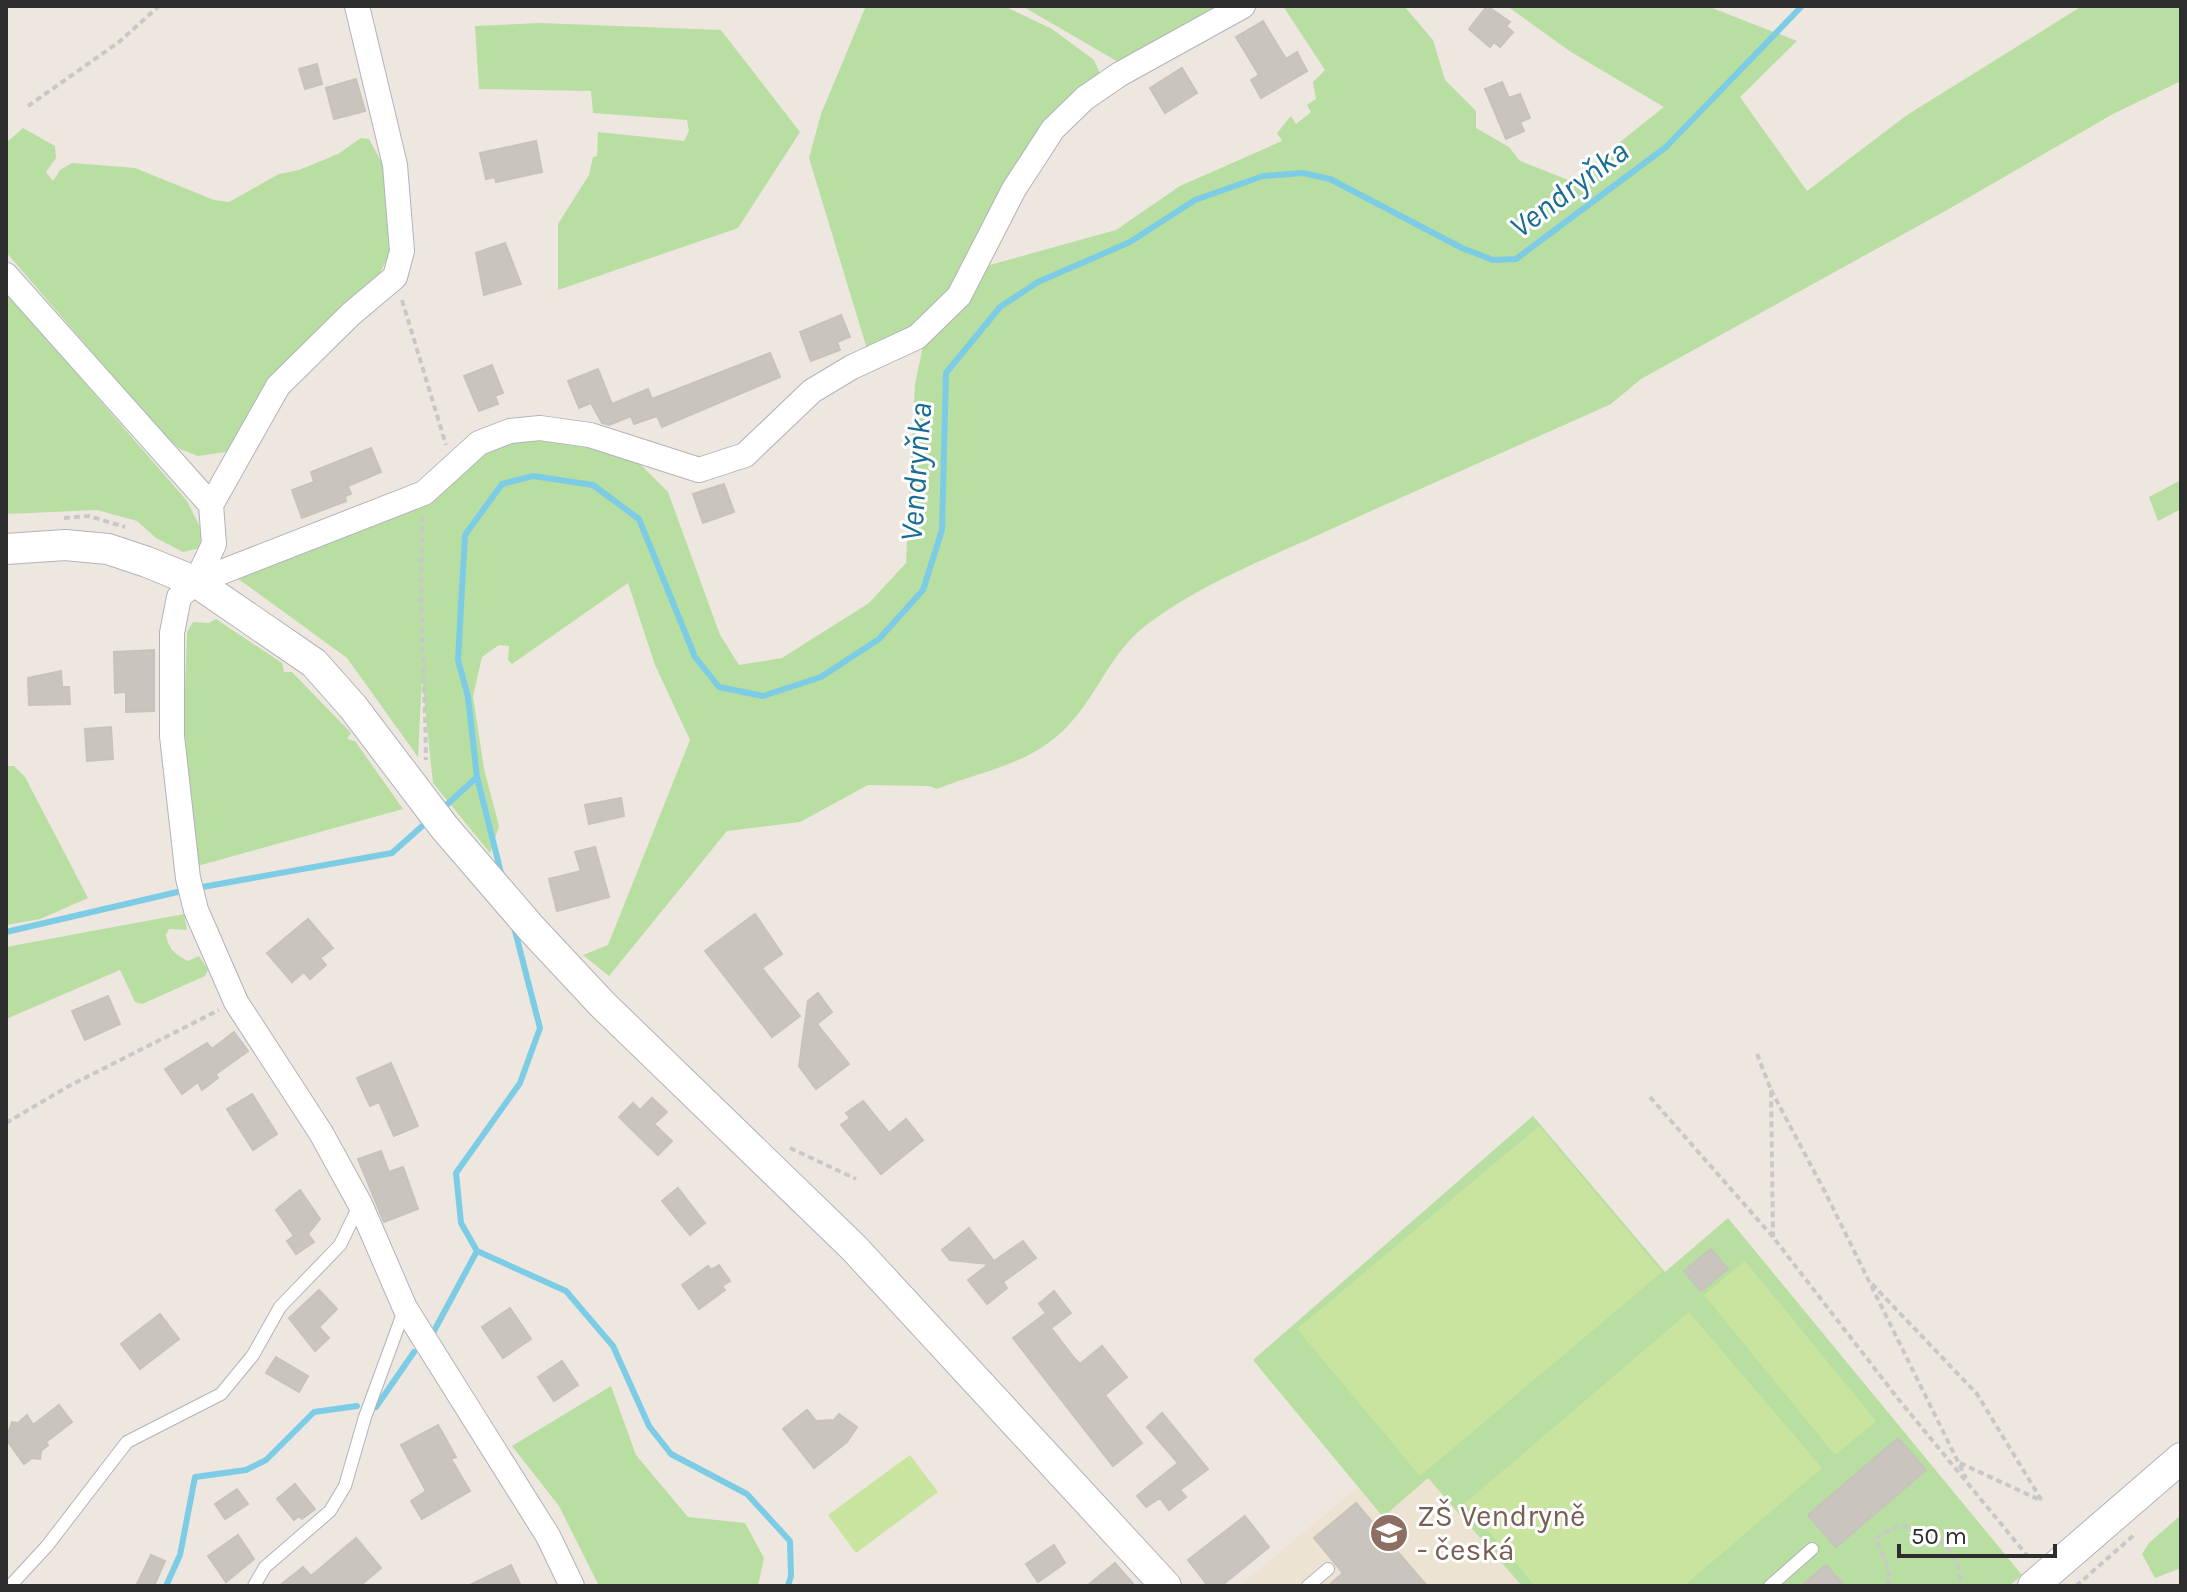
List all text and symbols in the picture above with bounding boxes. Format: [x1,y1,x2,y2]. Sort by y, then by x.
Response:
water label: Vendryňka [1502,132,1636,246]
water label: Vendryňka [893,401,939,543]
place label: ZŠ Vendryně - česká [1417,1498,1586,1568]
scale bar [1899,1508,2055,1558]
school or university icon: ZŠ Vendryně - česká [1368,1512,1410,1554]
text: 50 m [1911,1522,1967,1550]

